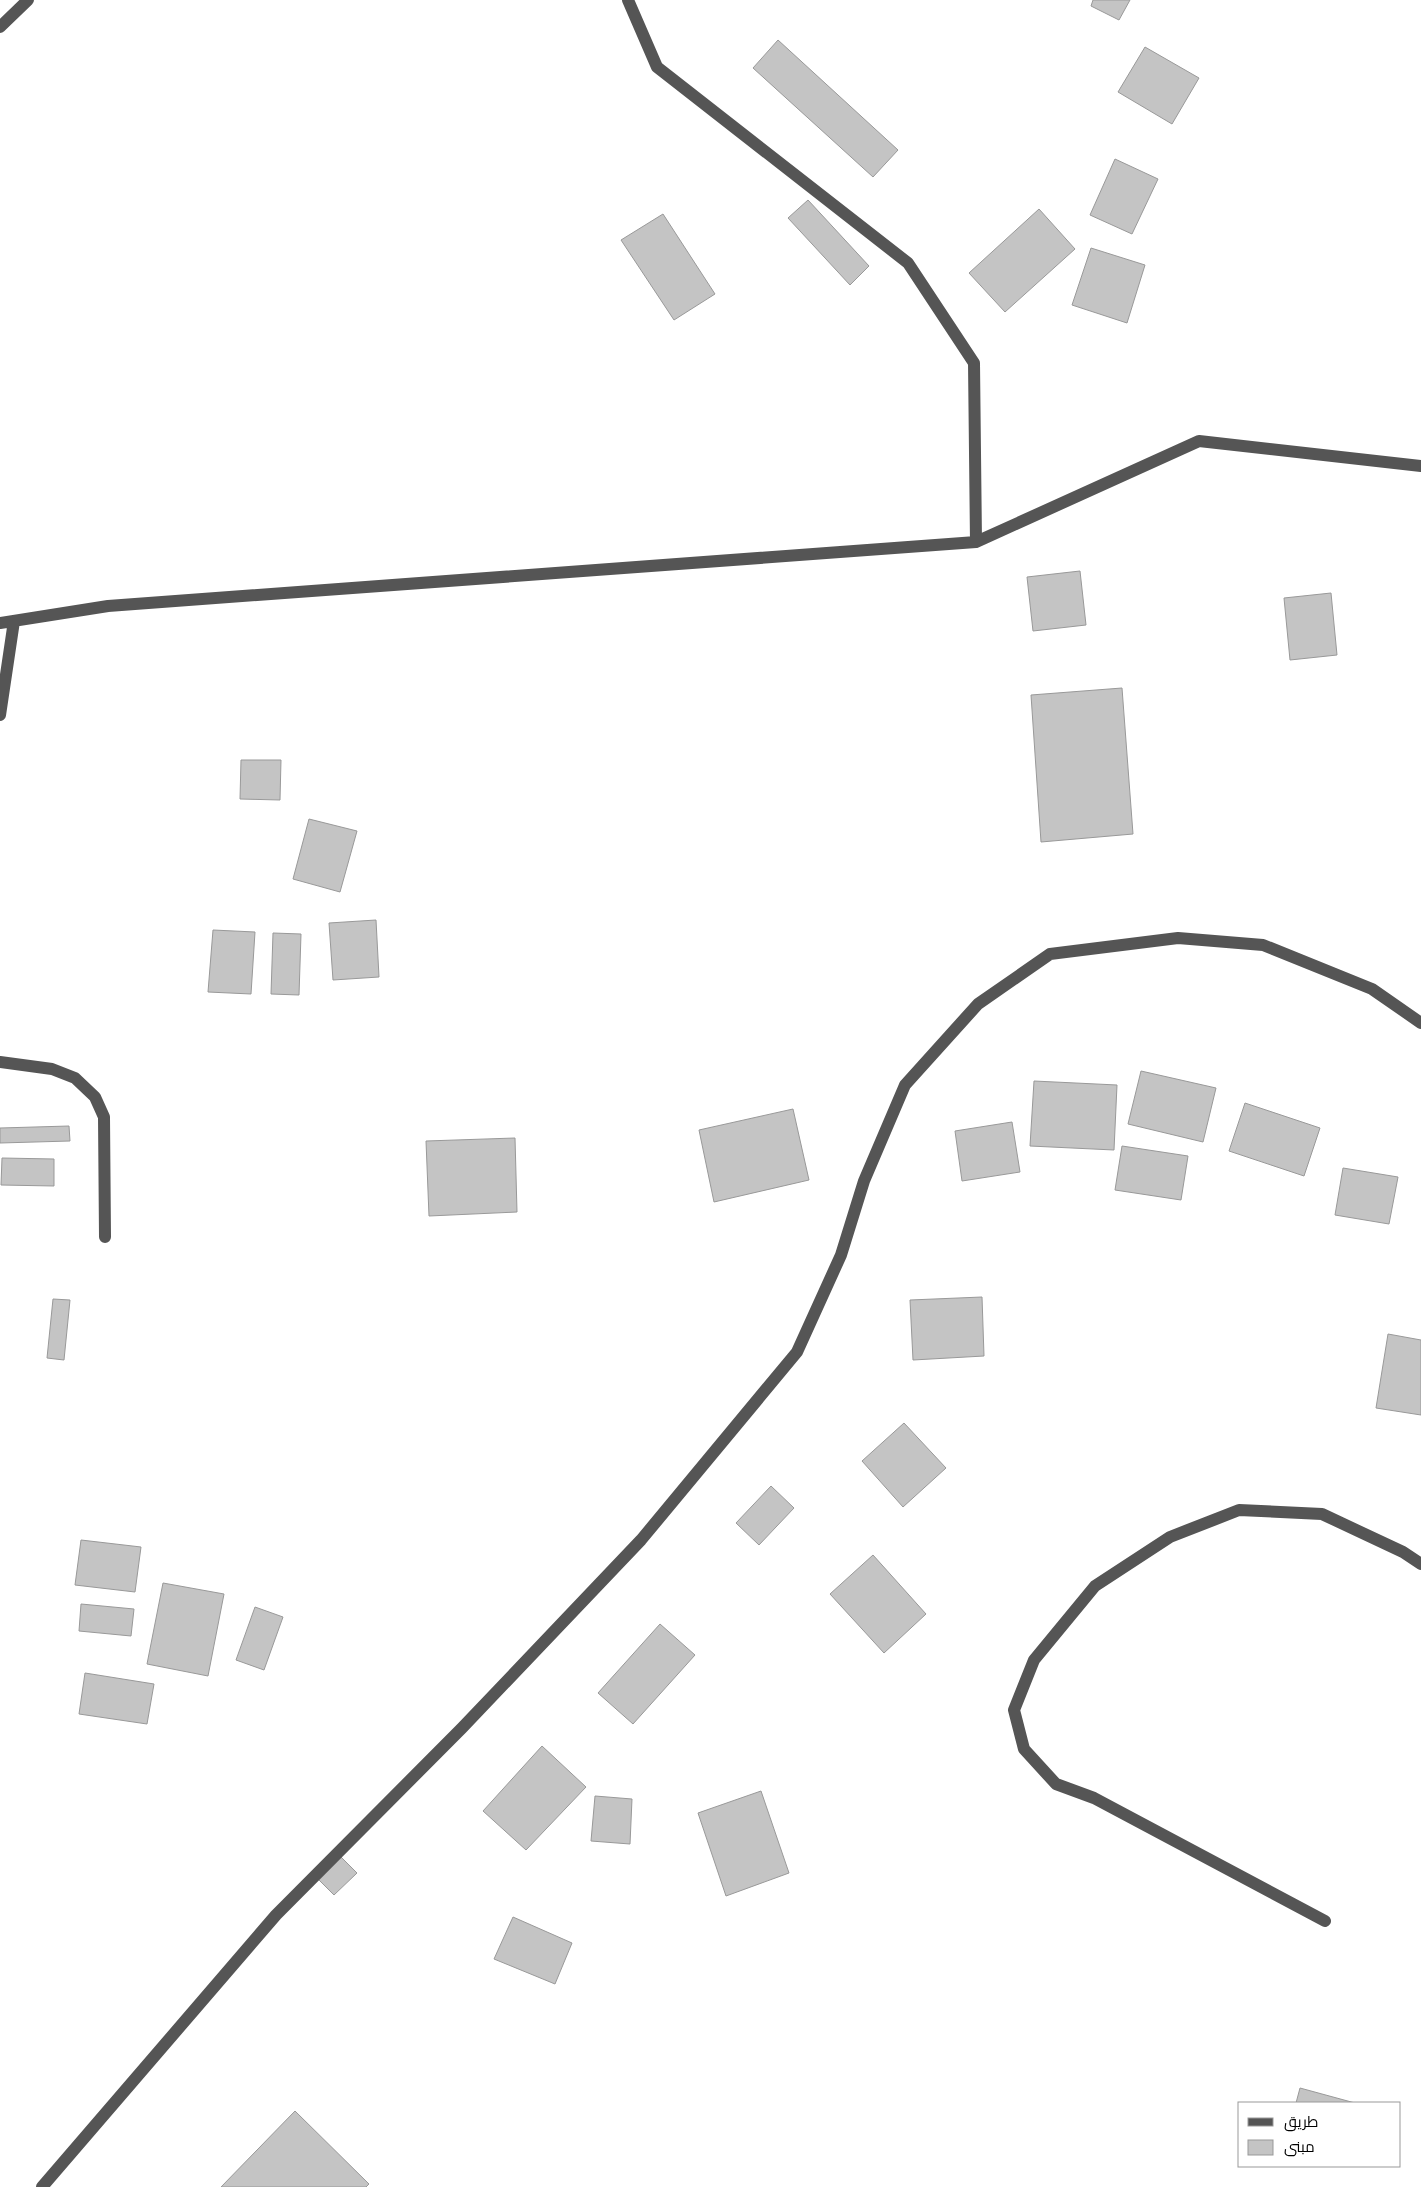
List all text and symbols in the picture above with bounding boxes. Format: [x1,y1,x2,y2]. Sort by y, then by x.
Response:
legend [1238,2102,1401,2167]
text: طريق [1284,2113,1318,2132]
text: مبنى [1284,2138,1315,2157]

